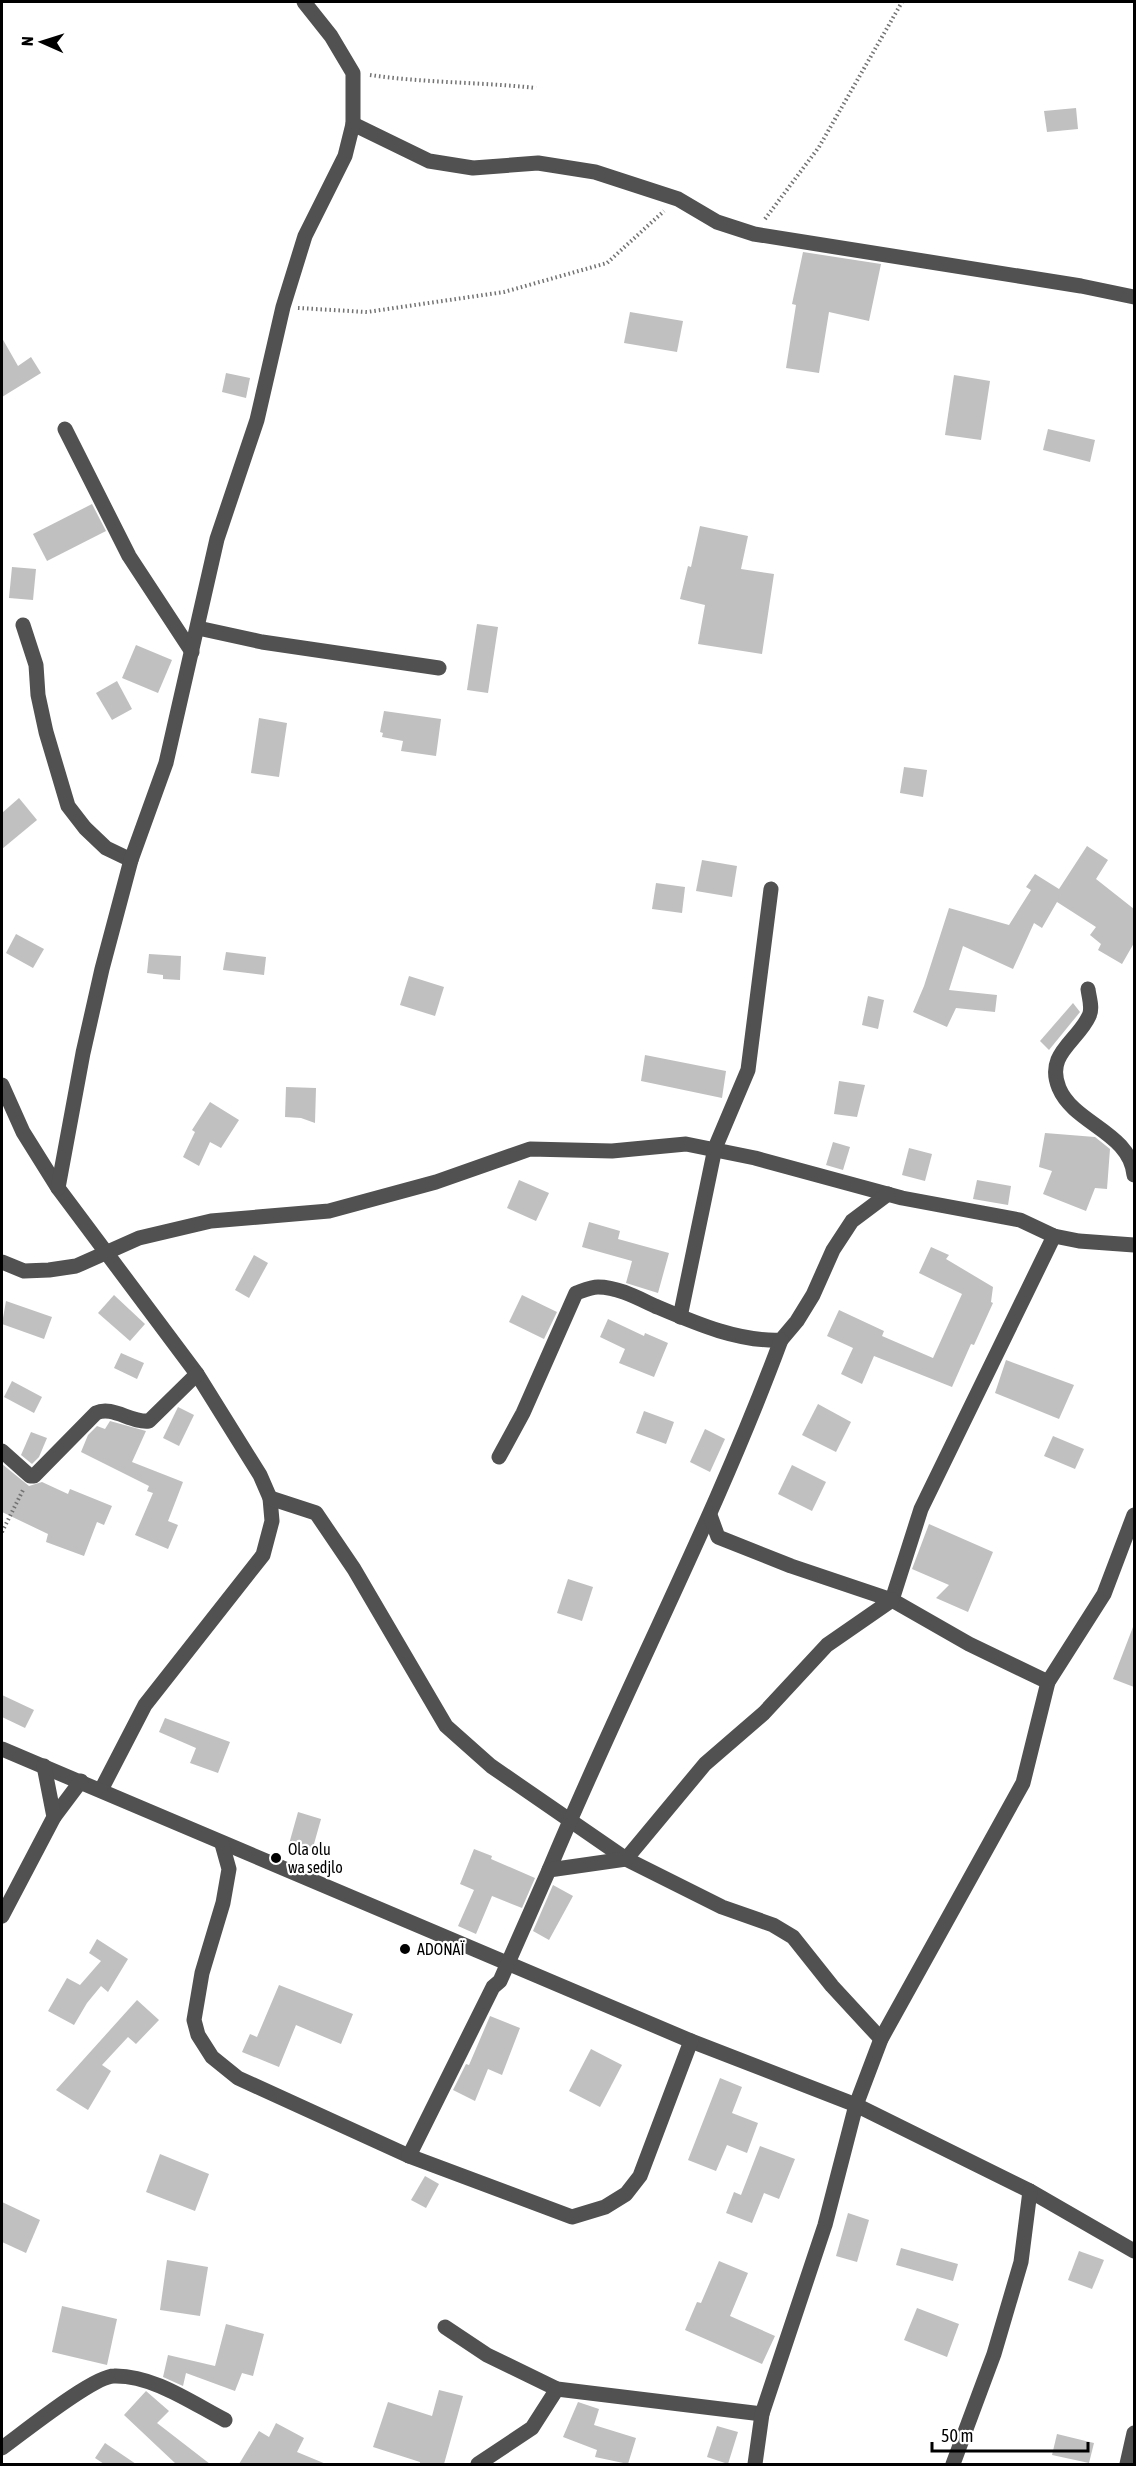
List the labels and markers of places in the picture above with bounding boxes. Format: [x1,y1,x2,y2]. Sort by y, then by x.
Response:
place label: Ola olu wa sedjlo [288,1840,343,1877]
marker: Ola olu wa sedjlo [269,1851,283,1865]
place label: ADONAÏ [417,1940,465,1958]
marker: ADONAÏ [398,1942,412,1956]

